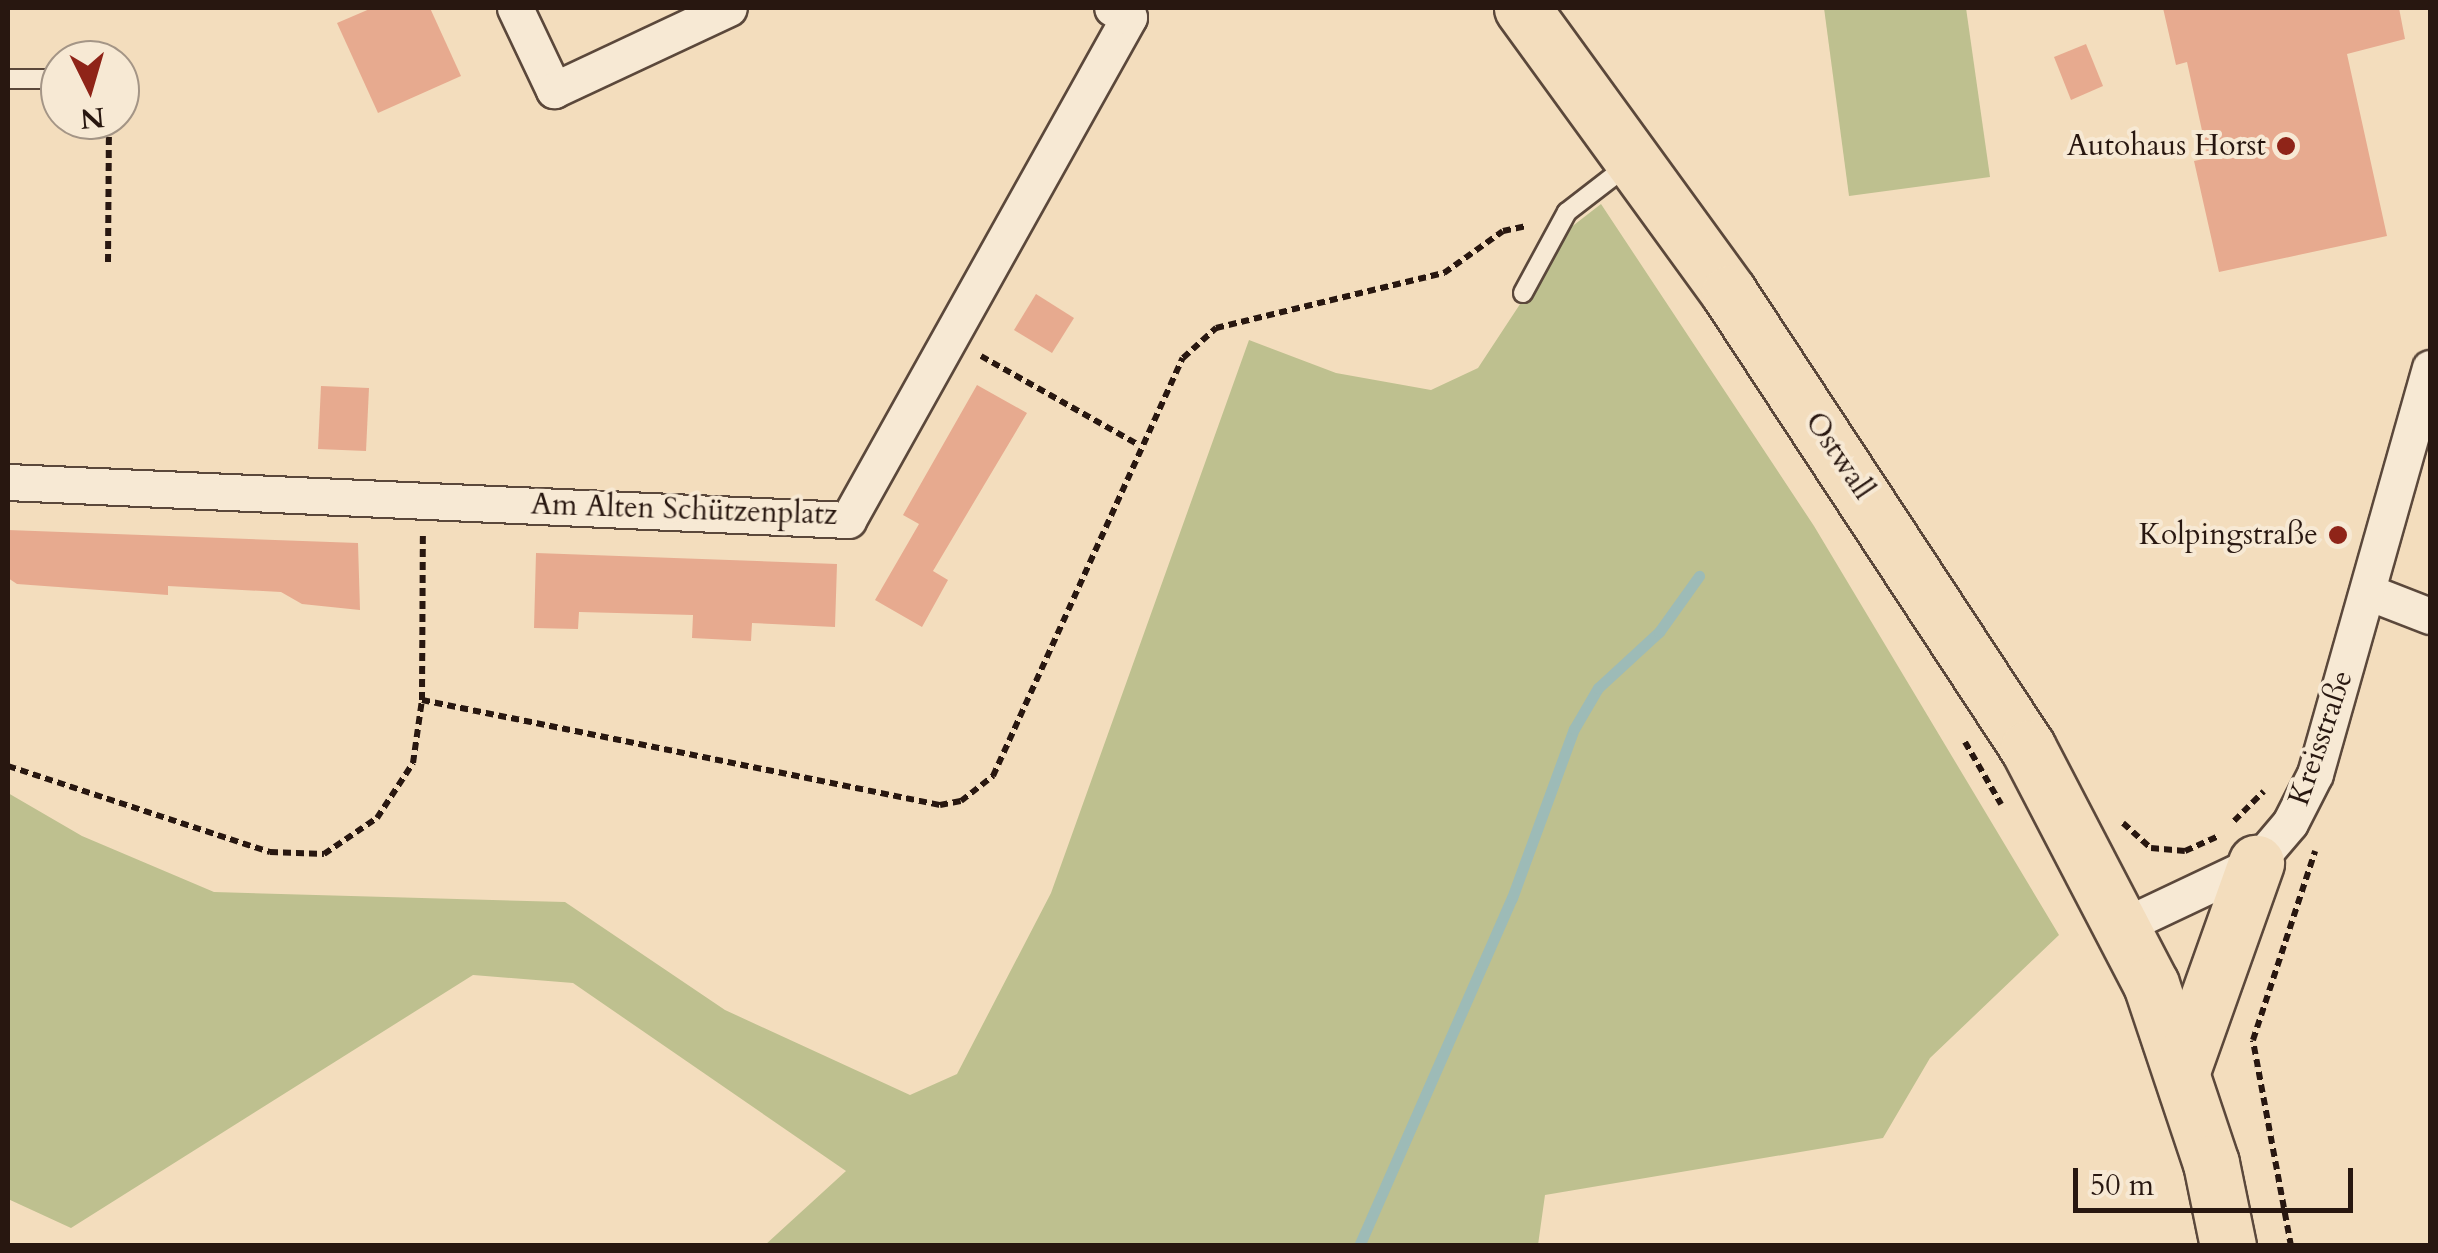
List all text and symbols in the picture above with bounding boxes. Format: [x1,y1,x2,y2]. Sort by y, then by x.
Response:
north arrow [40,40,140,140]
text: N [79,98,106,138]
place label: Autohaus Horst [2067,128,2266,164]
marker: Autohaus Horst [2275,135,2297,157]
street label: Ostwall [1797,405,1881,507]
street label: Am Alten Schützenplatz [530,487,838,533]
place label: Kolpingstraße [2139,517,2318,553]
marker: Kolpingstraße [2327,524,2349,546]
street label: Kreisstraße [2281,666,2361,810]
scale bar [2078,1148,2358,1210]
text: 50 m [2090,1165,2154,1206]

